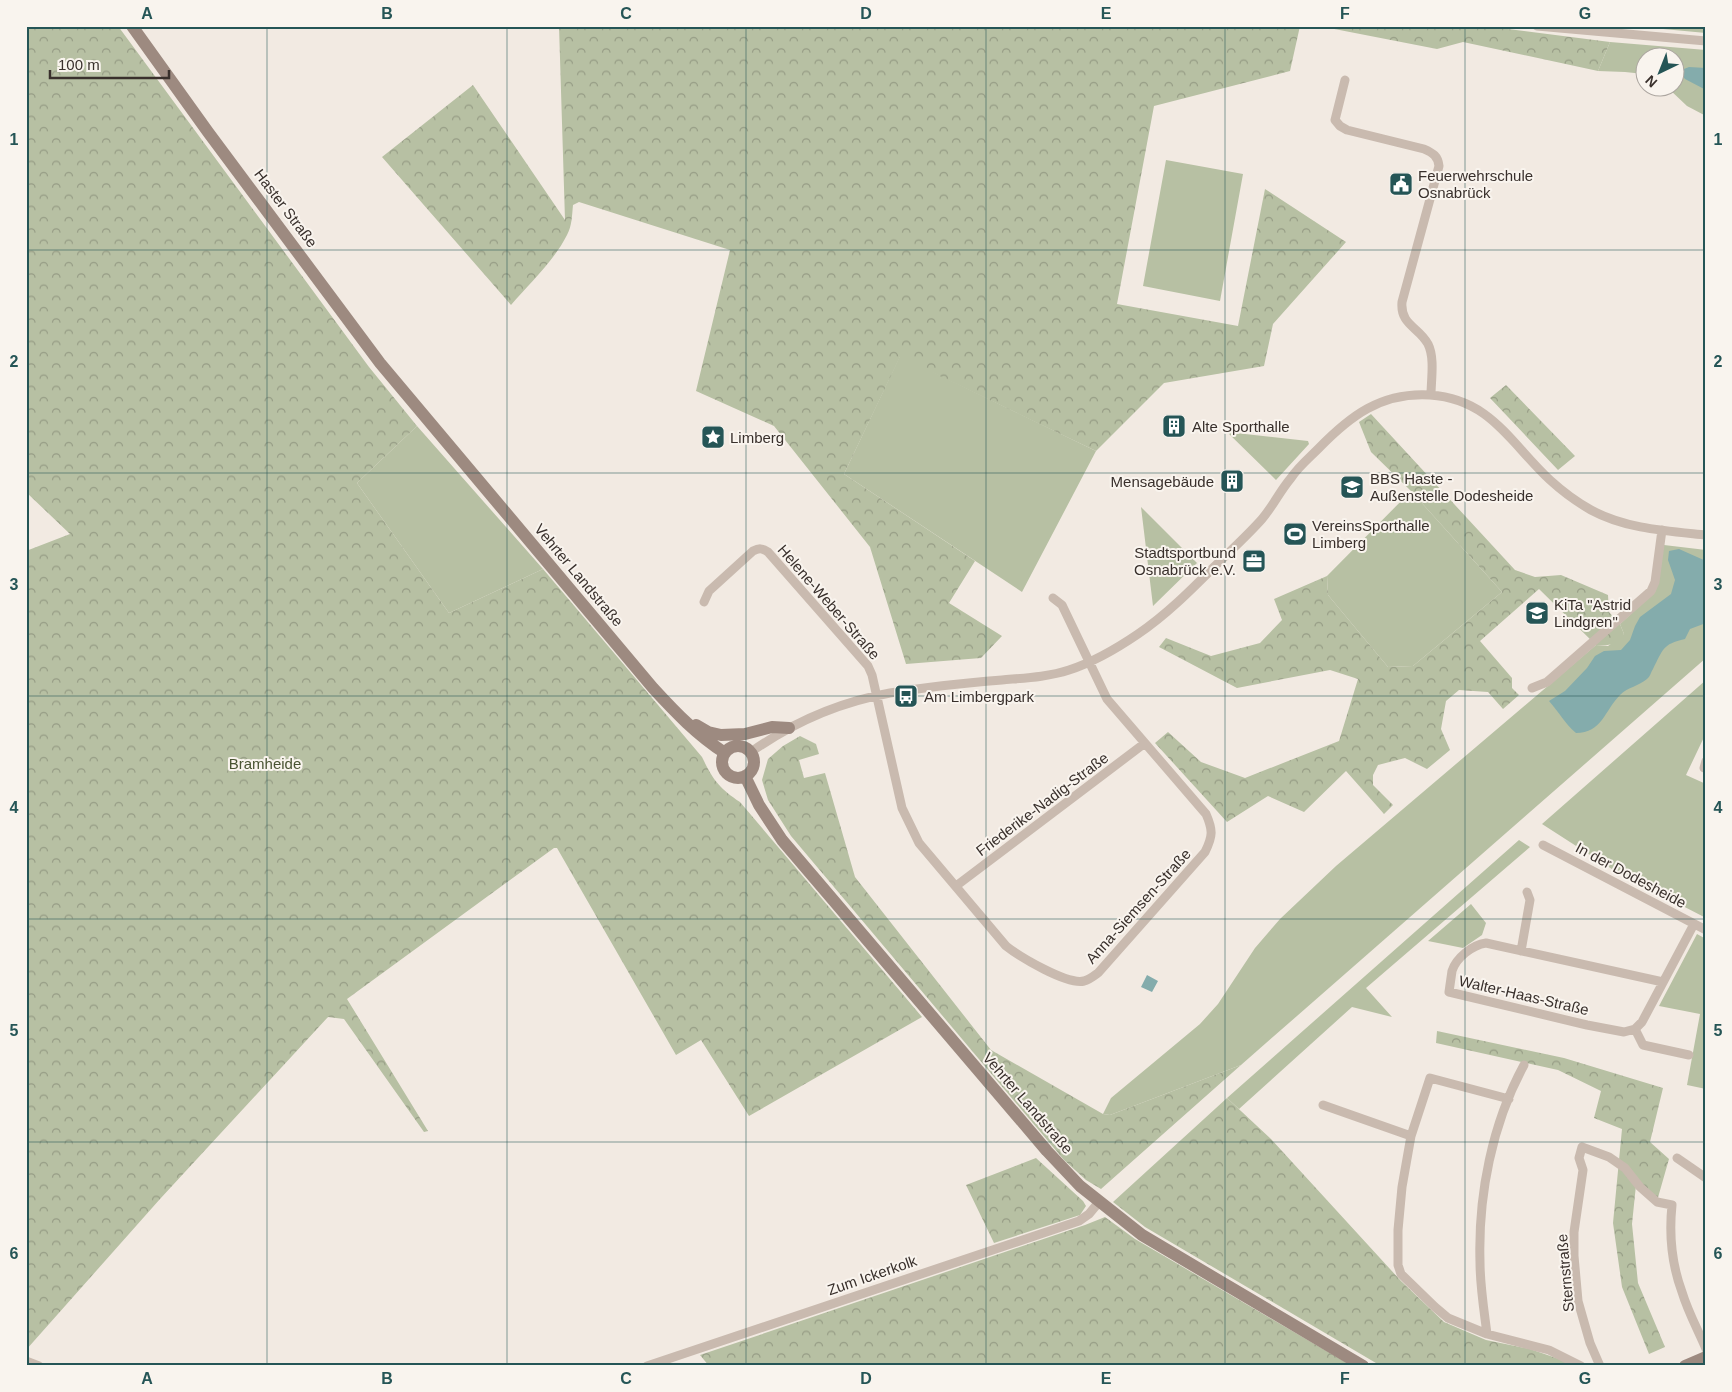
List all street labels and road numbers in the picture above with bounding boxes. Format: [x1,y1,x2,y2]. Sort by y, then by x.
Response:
street label: Haster Straße [251,166,321,250]
street label: Vehrter Landstraße [531,520,627,630]
street label: Helene-Weber-Straße [775,541,883,663]
street label: Friederike-Nadig-Straße [973,749,1111,859]
street label: In der Dodesheide [1573,839,1689,911]
street label: Anna-Siemsen-Straße [1082,845,1194,967]
street label: Walter-Haas-Straße [1457,972,1591,1018]
street label: Vehrter Landstraße [979,1049,1077,1157]
street label: Sternstraße [1553,1233,1577,1313]
street label: Zum Ickerkolk [825,1252,919,1298]

